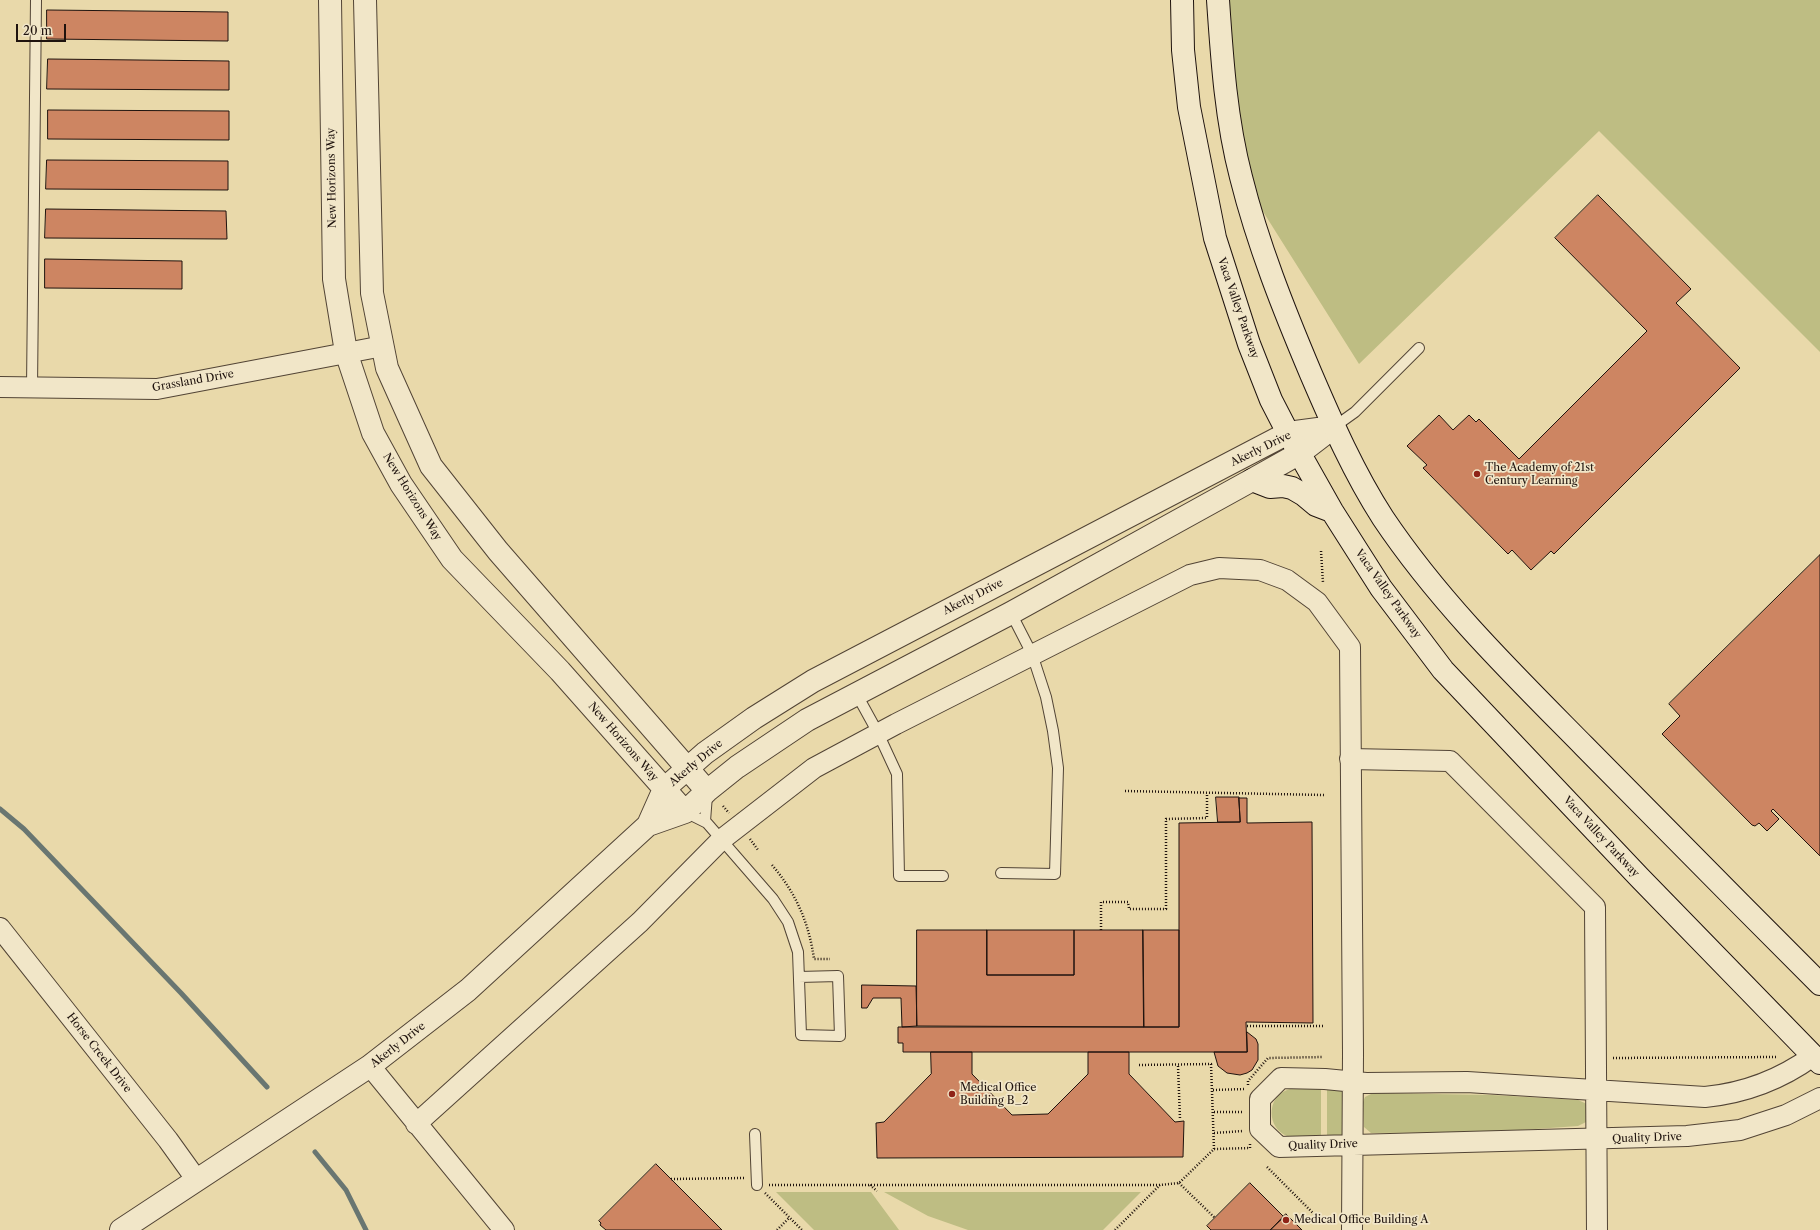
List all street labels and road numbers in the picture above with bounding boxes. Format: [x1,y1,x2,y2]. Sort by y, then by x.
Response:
street label: New Horizons Way [325,128,339,228]
street label: Vaca Valley Parkway [1215,256,1261,360]
street label: Grassland Drive [151,367,235,395]
street label: Akerly Drive [1229,429,1293,469]
street label: New Horizons Way [380,451,444,543]
street label: Vaca Valley Parkway [1352,547,1424,641]
street label: Akerly Drive [941,576,1005,618]
street label: New Horizons Way [585,700,661,784]
street label: Akerly Drive [667,737,725,789]
street label: Vaca Valley Parkway [1560,794,1642,880]
street label: Horse Creek Drive [64,1010,134,1096]
street label: Akerly Drive [368,1020,428,1070]
street label: Quality Drive [1612,1130,1682,1146]
street label: Quality Drive [1288,1137,1358,1153]

